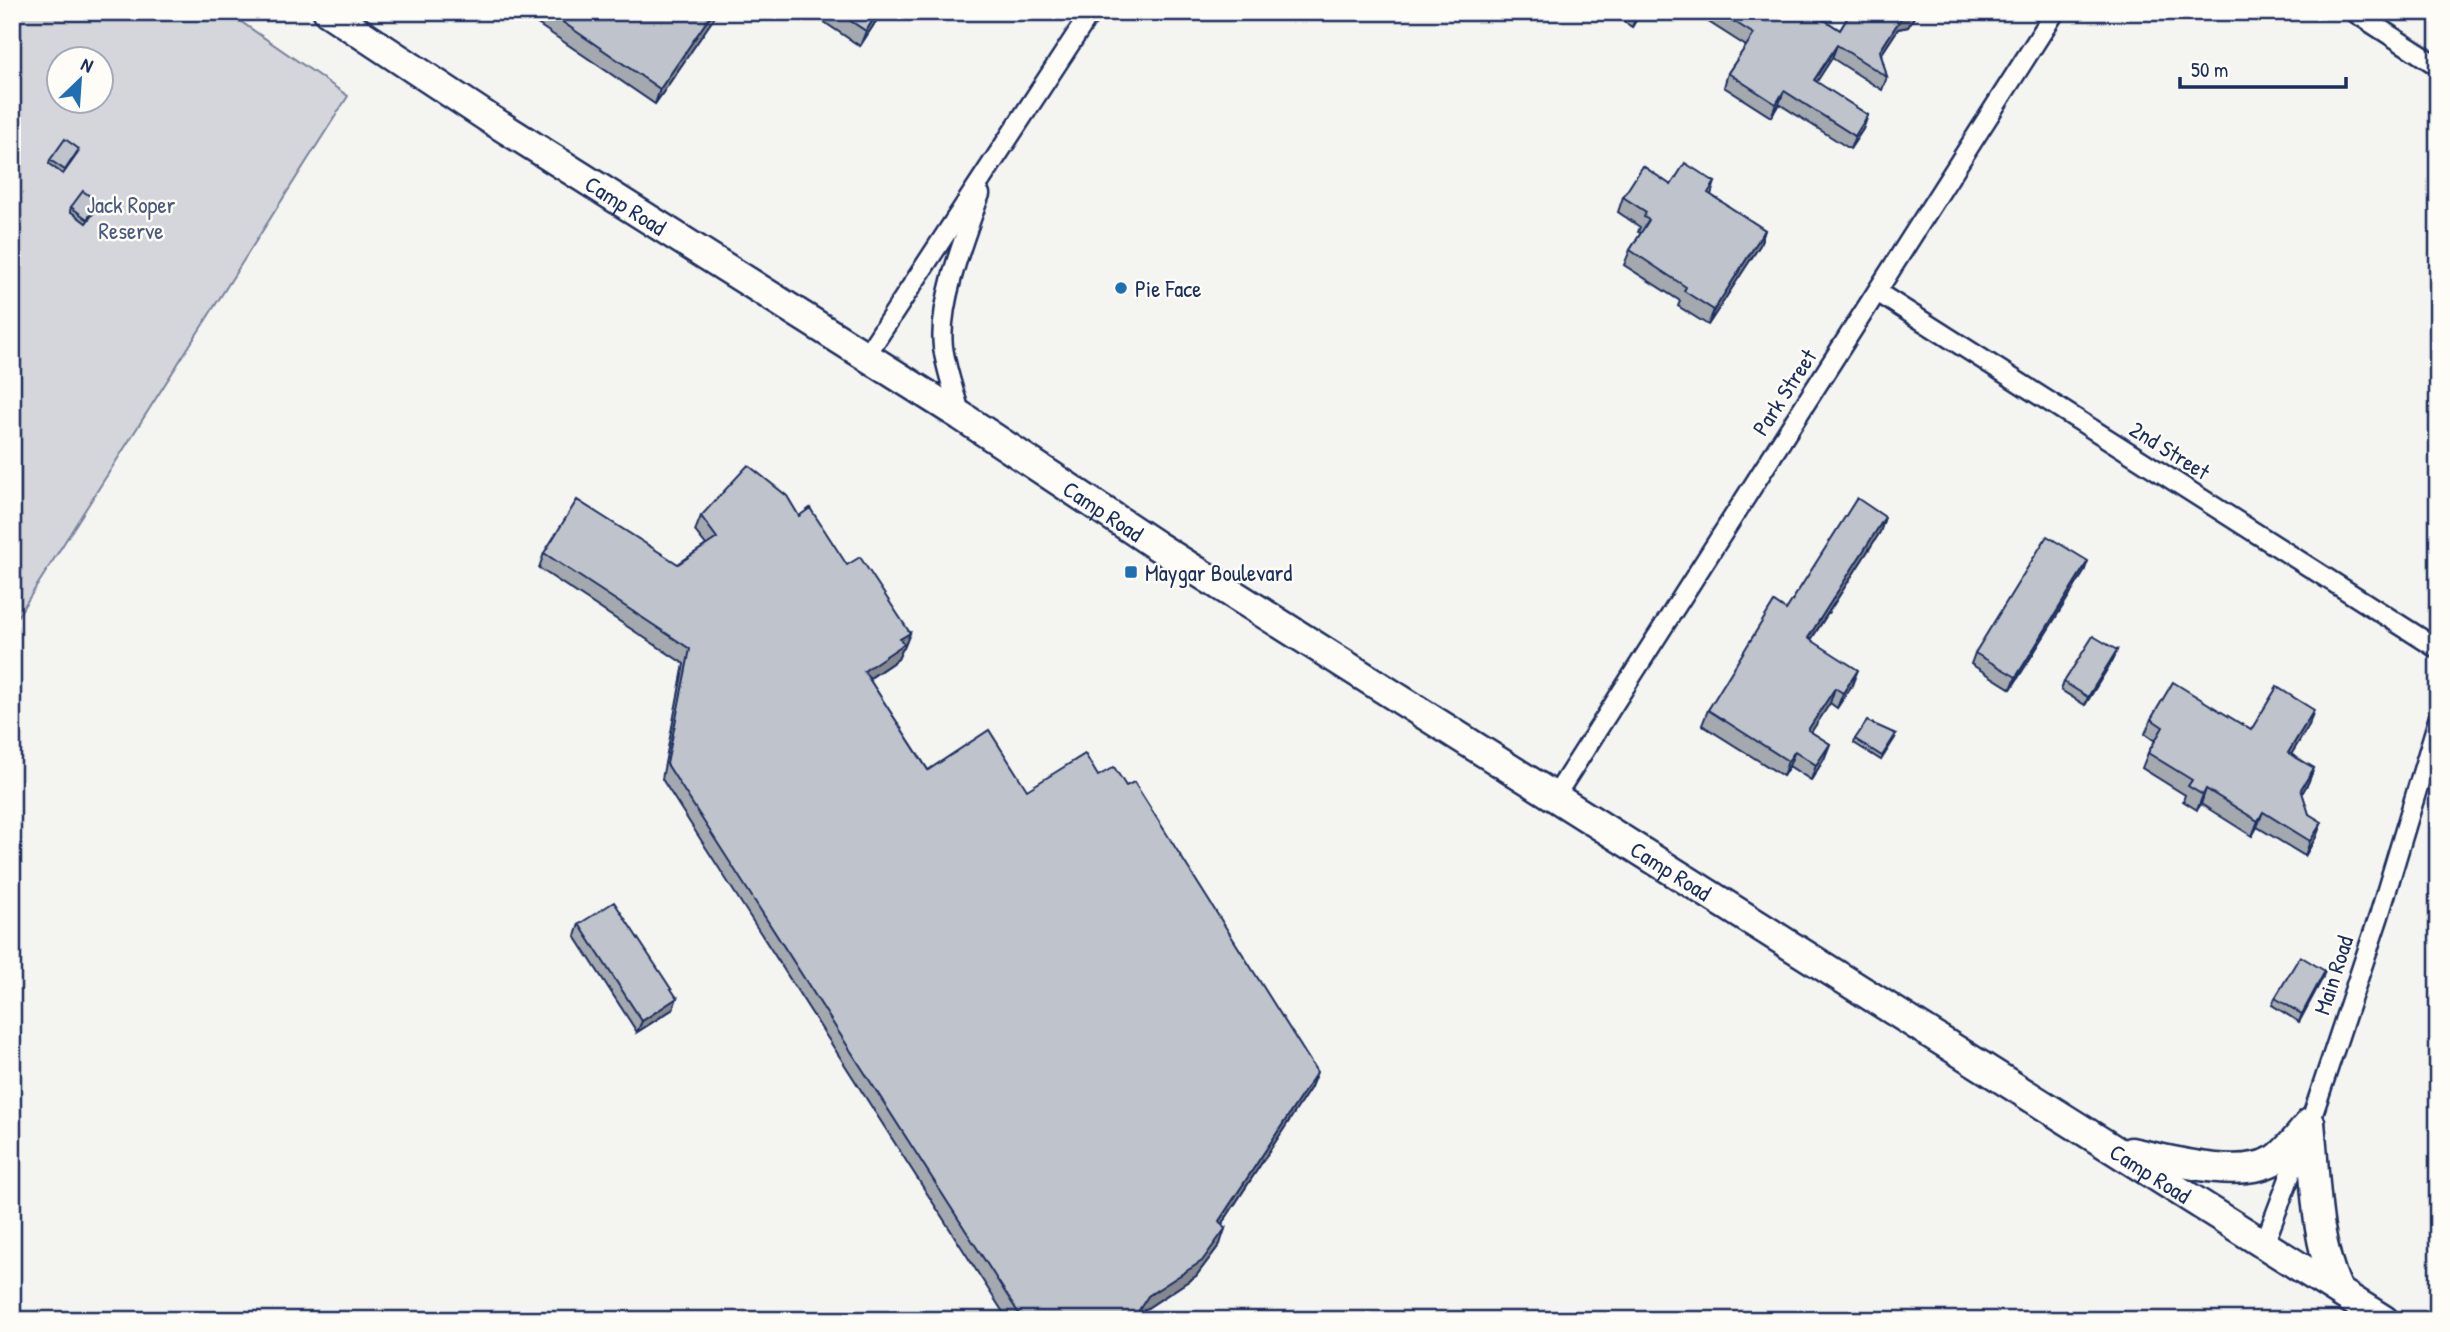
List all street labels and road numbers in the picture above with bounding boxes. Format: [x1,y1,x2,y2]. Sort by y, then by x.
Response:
street label: Camp Road [580,168,672,242]
street label: Park Street [1744,342,1824,441]
street label: 2nd Street [2124,413,2217,487]
street label: Camp Road [1057,473,1150,548]
street label: Camp Road [1625,833,1718,907]
street label: Main Road [2306,932,2360,1018]
street label: Camp Road [2104,1136,2197,1210]

